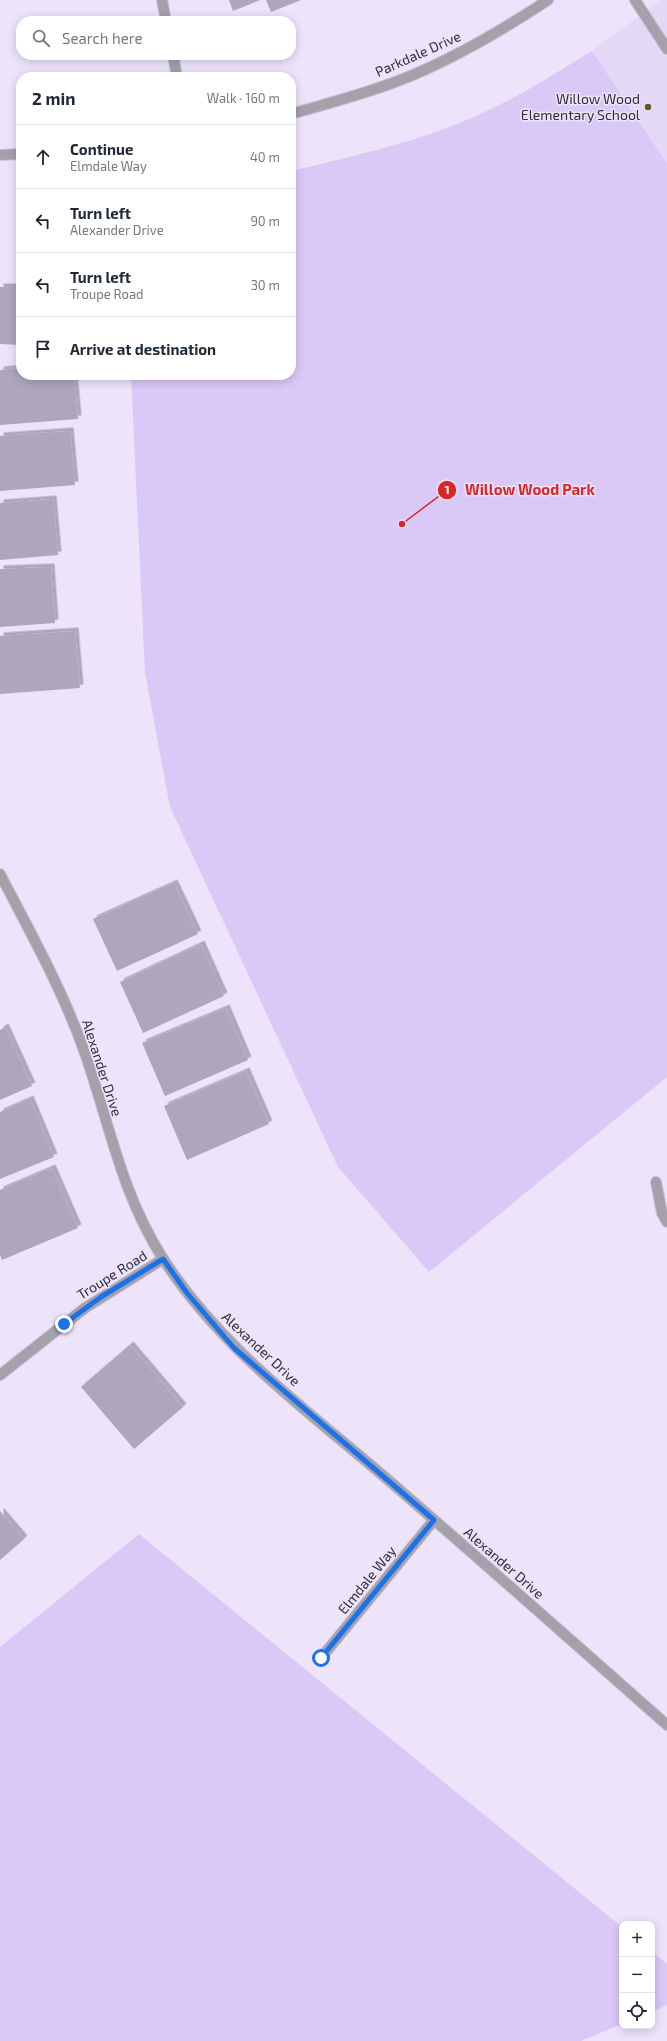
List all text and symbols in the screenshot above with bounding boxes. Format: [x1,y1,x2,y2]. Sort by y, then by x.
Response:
search box [16,16,296,60]
icon: search [30,27,52,49]
street label: Parkdale Drive [372,27,463,80]
text: Search here [62,29,143,47]
text: 2 min [32,88,75,108]
text: Walk · 160 m [207,90,280,106]
place label: Willow Wood Elementary School [521,90,641,123]
marker: Willow Wood Elementary School [643,102,653,112]
text: Continue [70,140,133,158]
icon: ahead [32,146,54,168]
text: 40 m [250,149,280,165]
text: Elmdale Way [70,158,147,174]
text: Turn left [70,204,131,222]
icon: left [32,210,54,232]
text: 90 m [250,213,280,229]
text: Alexander Drive [70,222,164,238]
text: Turn left [70,268,131,286]
icon: left [32,274,54,296]
text: 30 m [251,277,280,293]
text: Troupe Road [70,286,144,302]
icon: arrive [32,338,54,360]
text: Arrive at destination [70,340,216,358]
callout: Willow Wood Park [437,477,603,504]
text: Willow Wood Park [465,480,596,498]
text: 1 [444,482,450,496]
street label: Alexander Drive [79,1017,126,1118]
street label: Troupe Road [74,1246,150,1303]
street label: Alexander Drive [219,1308,304,1389]
route end [55,1315,73,1333]
street label: Alexander Drive [461,1523,548,1602]
street label: Elmdale Way [334,1542,400,1617]
route start [312,1649,330,1667]
map controls [619,1921,655,2029]
button: + [619,1921,655,1957]
button: − [619,1957,655,1993]
button: locate [619,1993,655,2029]

